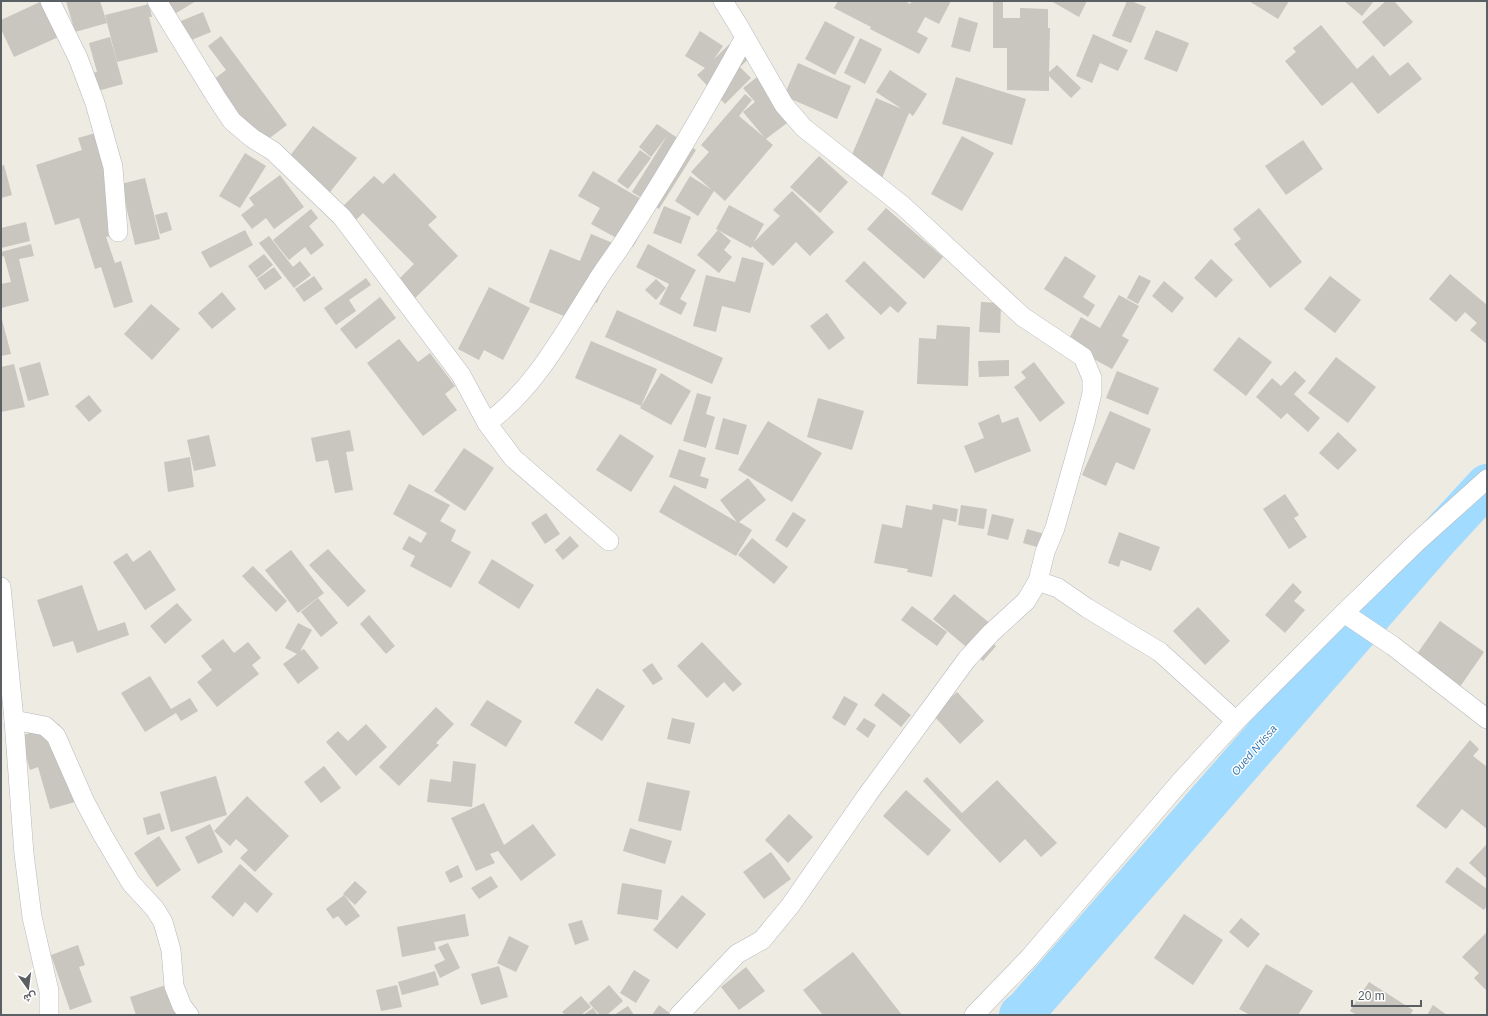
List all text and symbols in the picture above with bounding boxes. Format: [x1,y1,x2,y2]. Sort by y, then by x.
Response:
water label: Oued N'tissa [1229,722,1279,778]
north arrow [8,968,48,1008]
scale bar [1352,982,1421,1008]
text: ش [22,989,38,1005]
text: 20 m [1358,989,1385,1003]

